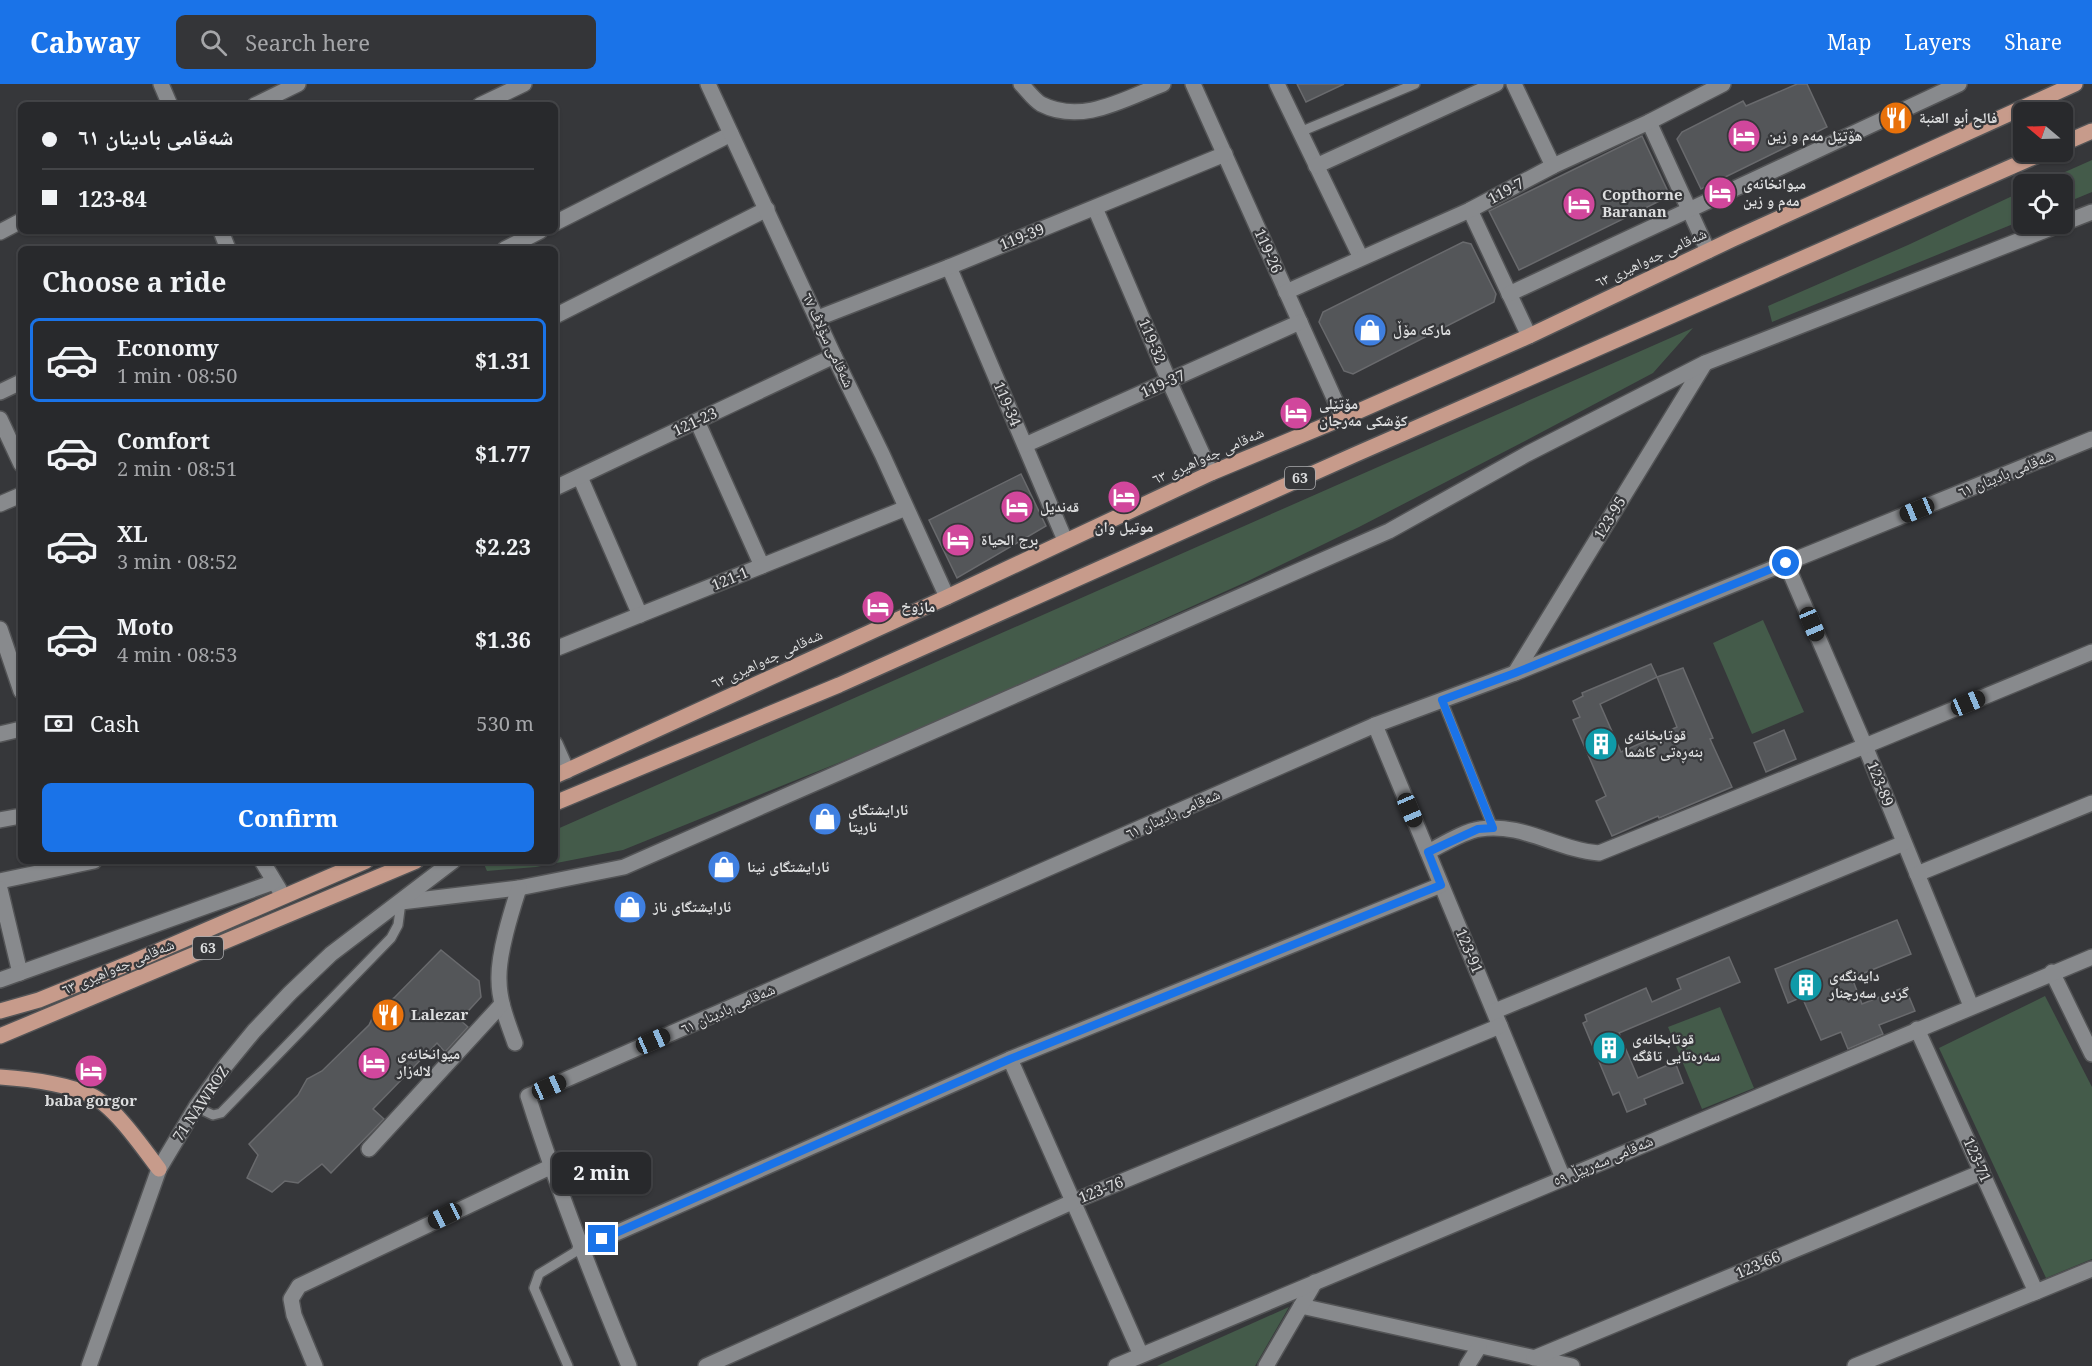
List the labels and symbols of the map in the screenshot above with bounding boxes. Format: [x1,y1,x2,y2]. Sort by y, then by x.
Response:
restaurant icon: فالح أبو العنبة [1878,100,1914,136]
north arrow [2013,102,2073,162]
place label: فالح أبو العنبة [1919,107,1997,128]
hotel icon: هۆتێل مەم و زین [1726,118,1762,154]
place label: هۆتێل مەم و زین [1767,125,1862,146]
street label: 119-7 [1484,172,1527,208]
place label: میوانخانەی مەم و زین [1743,173,1806,211]
hotel icon: میوانخانەی مەم و زین [1702,175,1738,211]
place label: Copthorne Baranan [1602,184,1683,221]
hotel icon: Copthorne Baranan [1561,186,1597,222]
street label: 119-39 [996,218,1047,254]
street label: شەقامی جەواهیری ٦٣ [1592,223,1710,293]
street label: 119-26 [1250,225,1288,276]
street label: شەقامی سۆلاڤ ٦٧ [797,289,860,391]
shop icon: مارکە مۆڵ [1352,312,1388,348]
street label: 119-32 [1135,315,1171,366]
place label: مارکە مۆڵ [1393,319,1451,339]
street label: 119-37 [1137,364,1188,402]
street label: 119-34 [990,378,1026,430]
place label: مۆتێلی کۆشکی مەرجان [1319,393,1408,430]
hotel icon: مۆتێلی کۆشکی مەرجان [1278,395,1314,431]
street label: 121-23 [669,402,720,440]
street label: شەقامی جەواهیری ٦٣ [1149,421,1267,490]
street label: شەقامی بادینان ٦١ [1955,445,2057,502]
road number: 63 [1285,467,1315,489]
hotel icon: موتيل وان [1106,479,1142,515]
hotel icon: قەندیل [999,489,1035,525]
street label: 123-95 [1589,492,1630,543]
car [1897,495,1937,525]
place label: قەندیل [1040,496,1079,516]
place label: موتيل وان [1095,516,1153,536]
hotel icon: برج الحياة [940,522,976,558]
place label: برج الحياة [981,529,1038,549]
route start [1772,549,1799,576]
street label: 121-1 [708,562,751,595]
hotel icon: مازوخ [860,589,896,625]
place label: مازوخ [901,596,935,616]
car [1797,604,1827,644]
street label: شەقامی جەواهیری ٦٣ [708,624,826,694]
car [1948,688,1988,718]
place label: قوتابخانەی بنەڕەتی کاشما [1624,724,1703,764]
building icon: قوتابخانەی بنەڕەتی کاشما [1583,726,1619,762]
street label: 123-89 [1863,758,1899,809]
street label: شەقامی بادینان ٦١ [1122,783,1224,844]
car [1395,790,1425,830]
place label: ئارایشتگای ناریتا [848,799,908,836]
shop icon: ئارایشتگای ناریتا [807,801,843,837]
shop icon: ئارایشتگای نینا [706,849,742,885]
place label: ئارایشتگای نینا [747,856,829,876]
shop icon: ئارایشتگای ناز [612,889,648,925]
place label: ئارایشتگای ناز [652,896,731,916]
street label: 123-91 [1452,925,1488,976]
street label: شەقامی جەواهیری ٦٣ [58,933,177,1000]
road number: 63 [193,937,223,959]
place label: دایەنگەی گردی سەرچنار [1828,965,1909,1002]
building icon: دایەنگەی گردی سەرچنار [1788,967,1824,1003]
street label: شەقامی بادینان ٦١ [677,978,779,1039]
restaurant icon: Lalezar [370,997,406,1033]
place label: Lalezar [411,1004,469,1024]
car [633,1025,673,1057]
place label: قوتابخانەی سەرەتایی تاڤگە [1632,1028,1720,1065]
building icon: قوتابخانەی سەرەتایی تاڤگە [1591,1030,1627,1066]
place label: میوانخانەی لالەزار [396,1043,460,1080]
hotel icon: میوانخانەی لالەزار [356,1045,392,1081]
hotel icon: baba gorgor [73,1053,109,1089]
street label: 71 NAWROZ [168,1062,233,1145]
car [529,1071,569,1103]
place label: baba gorgor [45,1090,137,1110]
street label: شەقامی سەرپێڵ ٥٩ [1549,1130,1656,1191]
street label: 123-71 [1959,1134,1997,1185]
callout: 2 min [552,1152,652,1194]
street label: 123-76 [1075,1171,1126,1207]
car [425,1200,465,1232]
route end [588,1225,615,1252]
street label: 123-66 [1732,1246,1783,1282]

